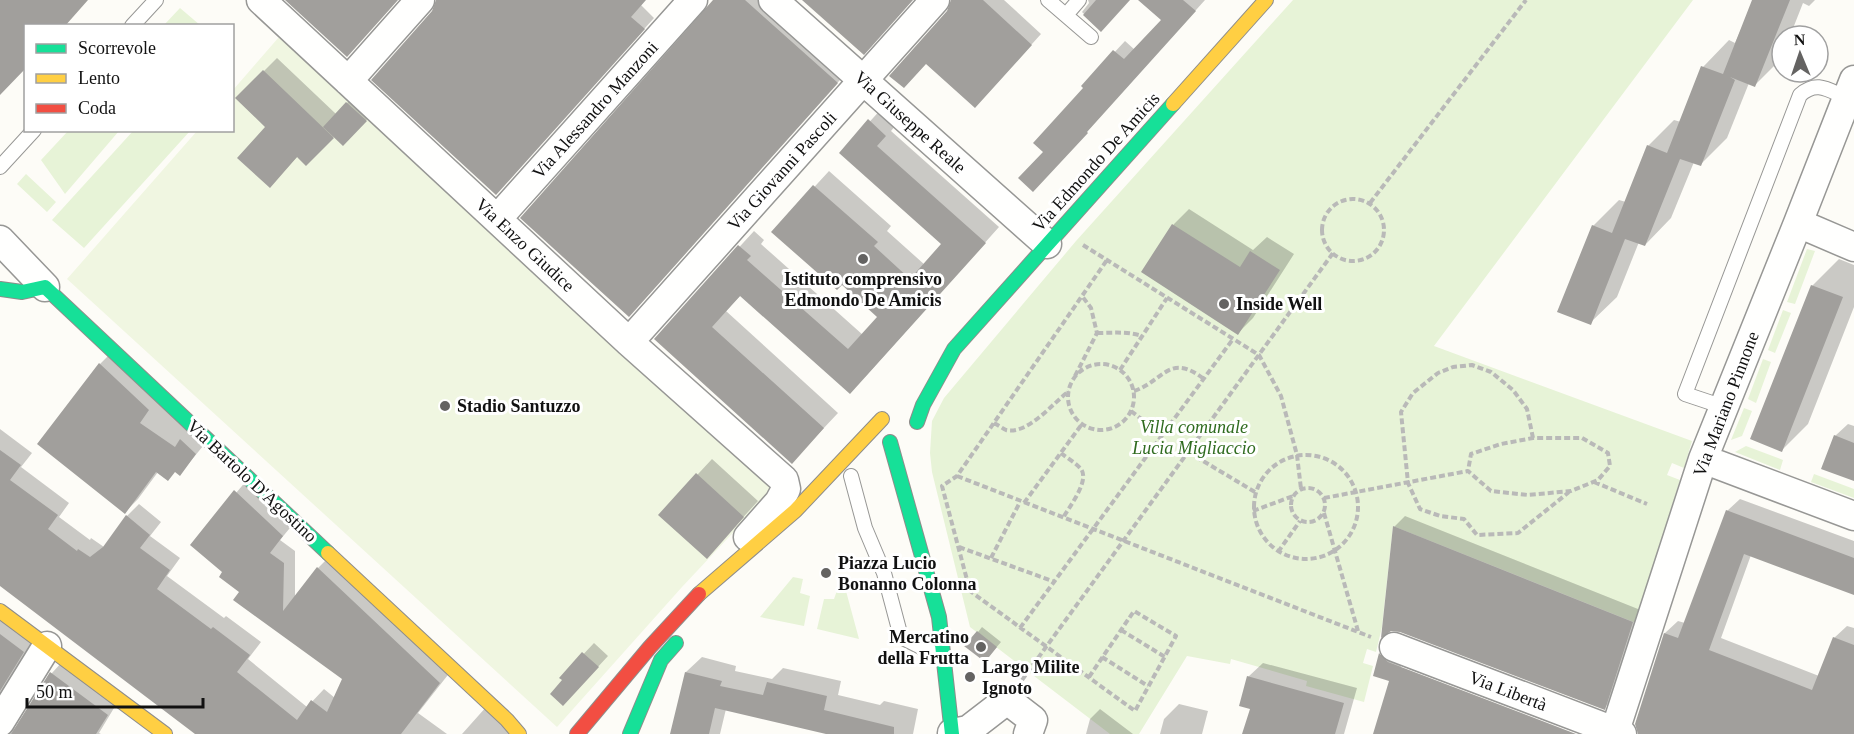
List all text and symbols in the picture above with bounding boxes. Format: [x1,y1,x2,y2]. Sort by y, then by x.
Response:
legend [24,24,234,132]
north arrow [1770,24,1830,84]
text: N [1793,31,1806,48]
street label: Via Alessandro Manzoni [528,37,662,183]
text: Scorrevole [78,38,156,58]
street label: Via Giuseppe Reale [850,67,970,177]
text: Lento [78,68,120,88]
street label: Via Edmondo De Amicis [1028,88,1164,236]
text: Coda [78,98,116,118]
street label: Via Giovanni Pascoli [723,107,841,235]
street label: Via Enzo Giudice [471,194,579,296]
marker: Istituto comprensivo Edmondo De Amicis [856,252,870,266]
place label: Istituto comprensivo Edmondo De Amicis [784,269,942,310]
place label: Inside Well [1236,294,1322,314]
marker: Inside Well [1217,297,1231,311]
street label: Via Mariano Pinnone [1689,329,1763,479]
place label: Stadio Santuzzo [457,396,581,416]
marker: Stadio Santuzzo [438,399,452,413]
street label: Via Bartolo D'Agostino [183,416,321,546]
park label: Villa comunale Lucia Migliaccio [1131,417,1256,458]
place label: Piazza Lucio Bonanno Colonna [838,553,977,594]
marker: Piazza Lucio Bonanno Colonna [819,566,833,580]
place label: Mercatino della Frutta [878,627,969,668]
marker: Mercatino della Frutta [974,640,988,654]
place label: Largo Milite Ignoto [982,657,1079,698]
street label: Via Libertà [1466,667,1550,715]
marker: Largo Milite Ignoto [963,670,977,684]
scale bar [27,671,202,709]
text: 50 m [36,682,73,702]

